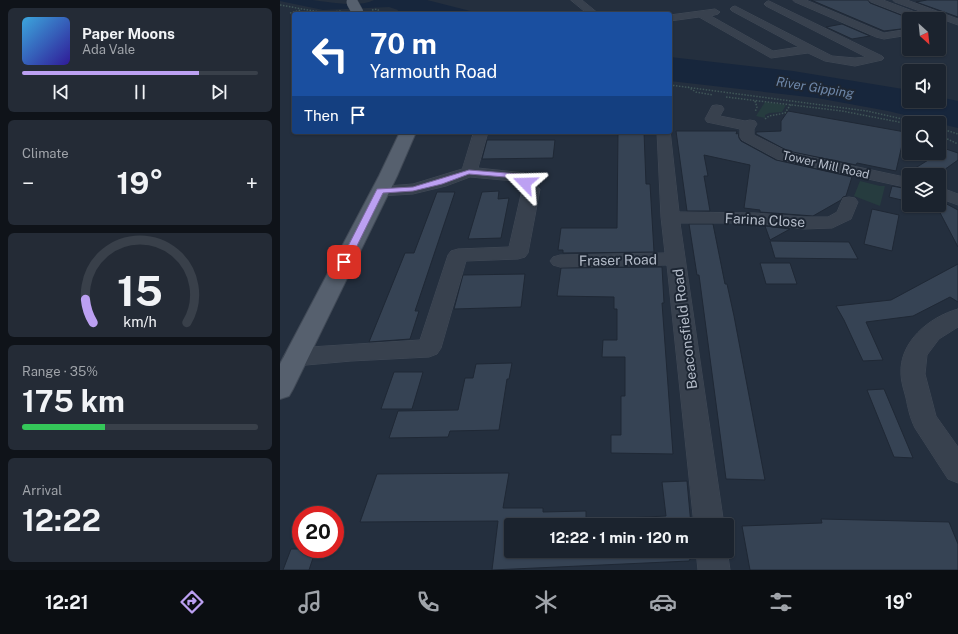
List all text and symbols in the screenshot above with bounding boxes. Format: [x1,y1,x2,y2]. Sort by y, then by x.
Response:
north arrow [902,12,946,56]
map controls [902,12,946,212]
text: Paper Moons [82,25,175,42]
text: 70 m [370,27,437,60]
icon: left [304,28,356,80]
text: Ada Vale [82,42,135,57]
text: Yarmouth Road [370,61,497,82]
button: sound [902,64,946,108]
water label: River Gipping [775,74,855,101]
icon: previous [50,81,72,103]
icon: pause [129,81,151,103]
icon: next [208,81,230,103]
icon: arrive [347,104,369,126]
text: Then [304,107,339,124]
button: search [902,116,946,160]
text: Climate [22,146,69,161]
street label: Tower Mill Road [781,148,871,182]
position arrow [504,162,546,204]
text: 19° [117,165,163,201]
button: layers [902,168,946,212]
text: − [22,170,34,196]
text: + [246,170,258,196]
street label: Farina Close [724,210,806,230]
pin [327,245,361,279]
icon: arrive [333,251,355,273]
street label: Fraser Road [579,251,657,269]
text: 15 [117,266,163,315]
street label: Beaconsfield Road [670,268,700,390]
text: km/h [123,313,157,330]
text: Range · 35% [22,364,98,379]
text: 175 km [22,383,125,419]
text: Arrival [22,483,62,498]
text: 12:22 [22,502,101,538]
speed limit sign: 20 [292,506,344,558]
text: 12:22 · 1 min · 120 m [549,529,689,546]
icon: directions [178,588,206,616]
icon: music [296,588,324,616]
icon: phone [414,588,442,616]
icon: climate [532,588,560,616]
icon: car [649,588,677,616]
icon: filters [767,588,795,616]
text: 12:21 [45,592,88,613]
text: 19° [885,592,913,613]

